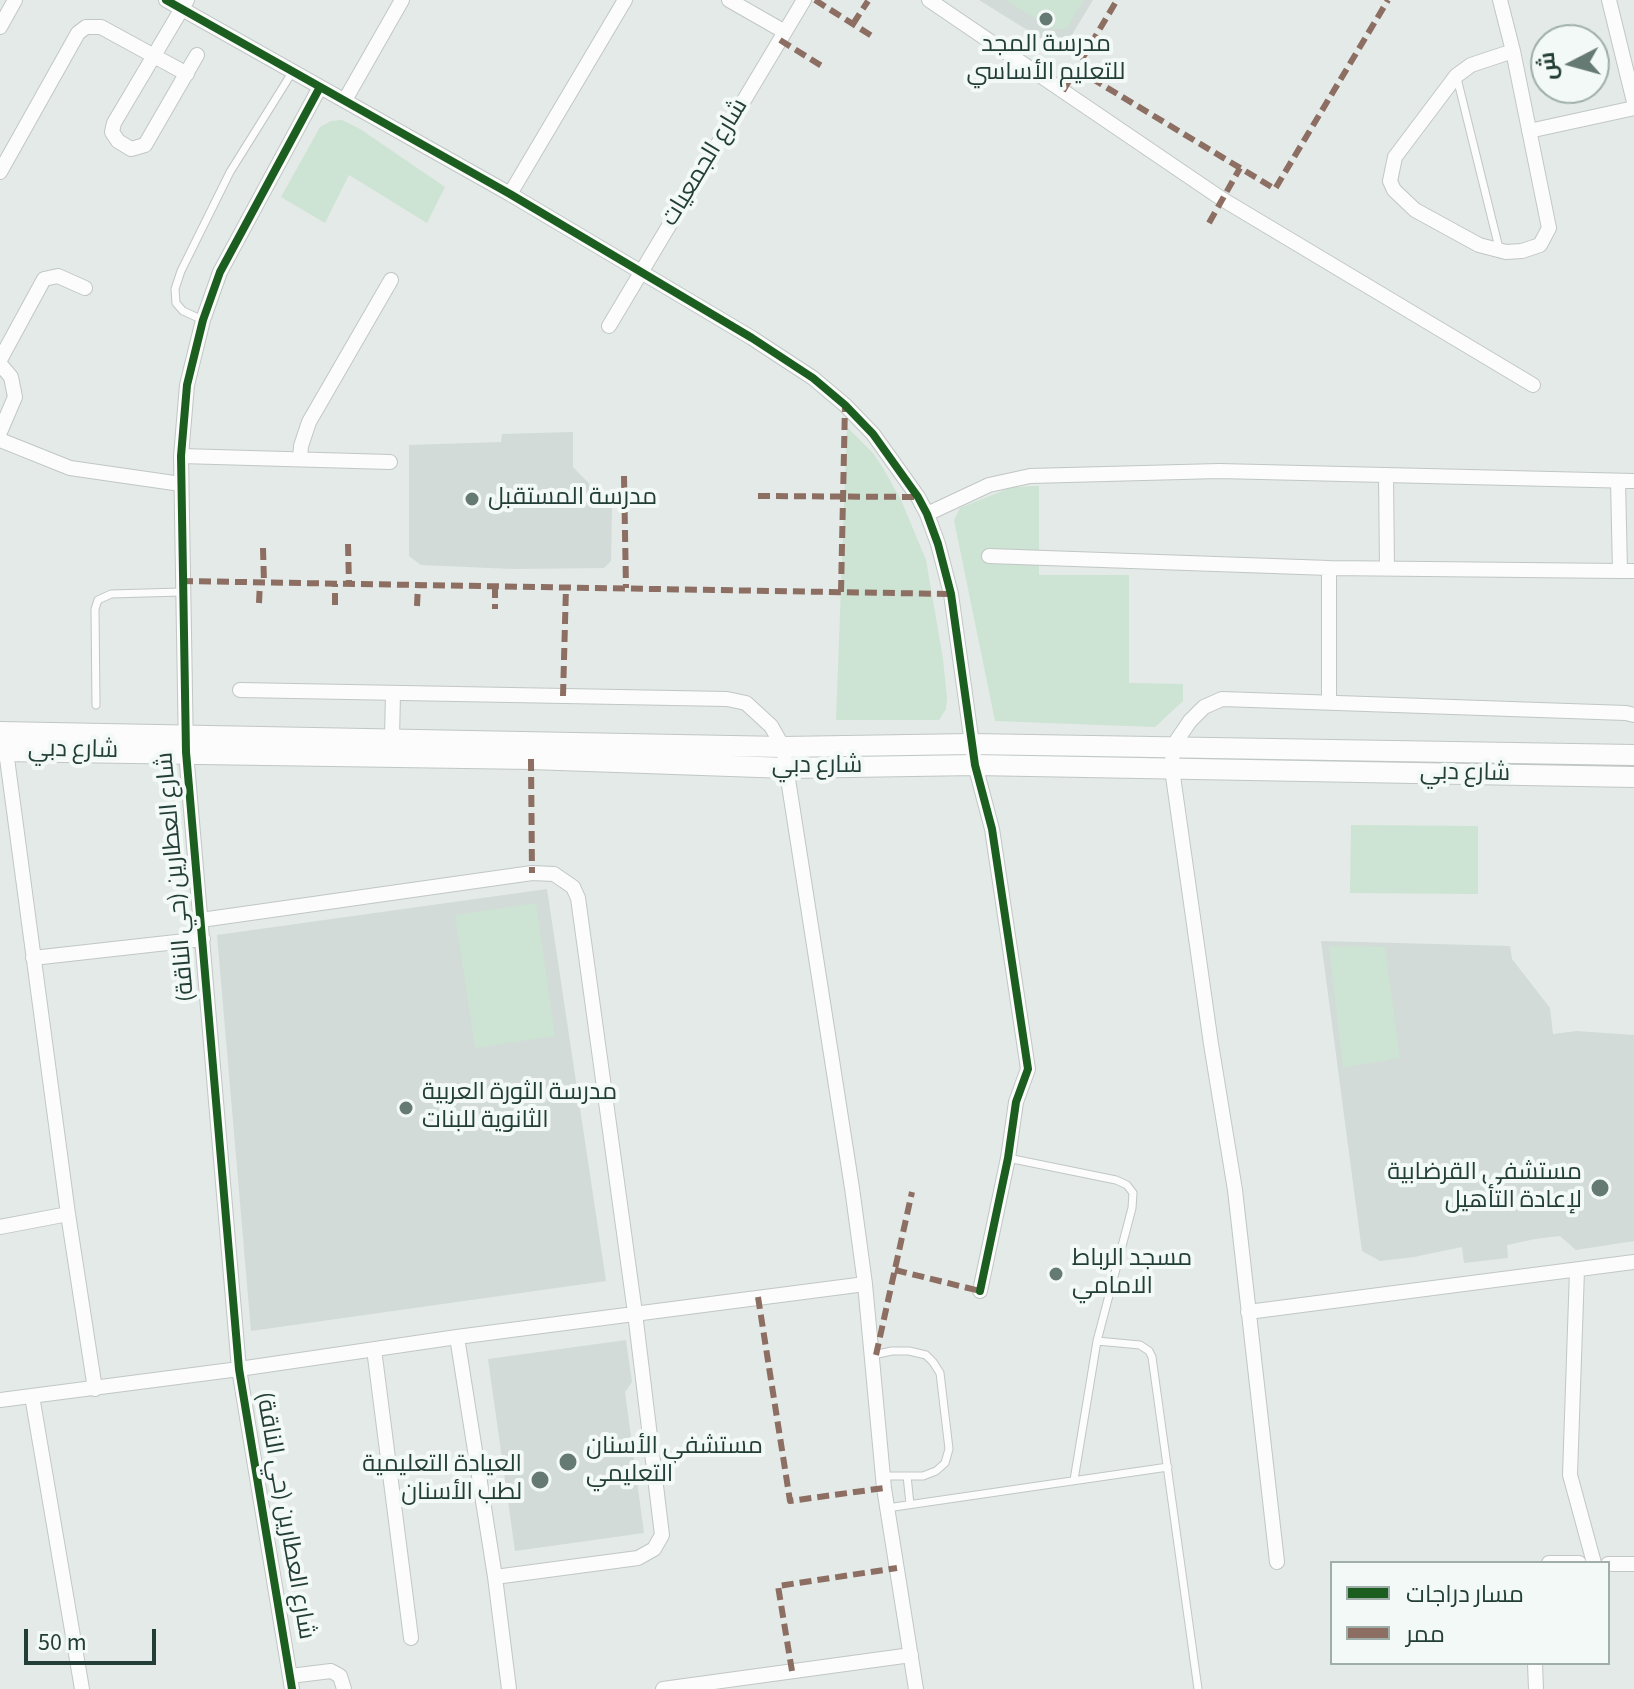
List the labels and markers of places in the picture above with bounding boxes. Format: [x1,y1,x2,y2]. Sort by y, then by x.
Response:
marker: مدرسة المجد للتعليم الأساسي [1037,10,1055,28]
place label: مدرسة المجد للتعليم الأساسي [967,32,1125,88]
place label: مدرسة المستقبل [488,485,657,513]
marker: مدرسة المستقبل [463,490,481,508]
place label: مدرسة الثورة العربية الثانوية للبنات [422,1080,617,1136]
marker: مدرسة الثورة العربية الثانوية للبنات [397,1099,415,1117]
place label: مستشفي القرضابية لإعادة التأهيل [1387,1160,1582,1216]
marker: مستشفي القرضابية لإعادة التأهيل [1589,1177,1611,1199]
place label: مسجد الرباط الامامي [1072,1246,1192,1302]
marker: مسجد الرباط الامامي [1047,1265,1065,1283]
place label: مستشفي الأسنان التعليمي [586,1434,763,1490]
marker: مستشفي الأسنان التعليمي [557,1451,579,1473]
place label: العيادة التعليمية لطب الأسنان [362,1452,522,1508]
marker: العيادة التعليمية لطب الأسنان [529,1469,551,1491]

